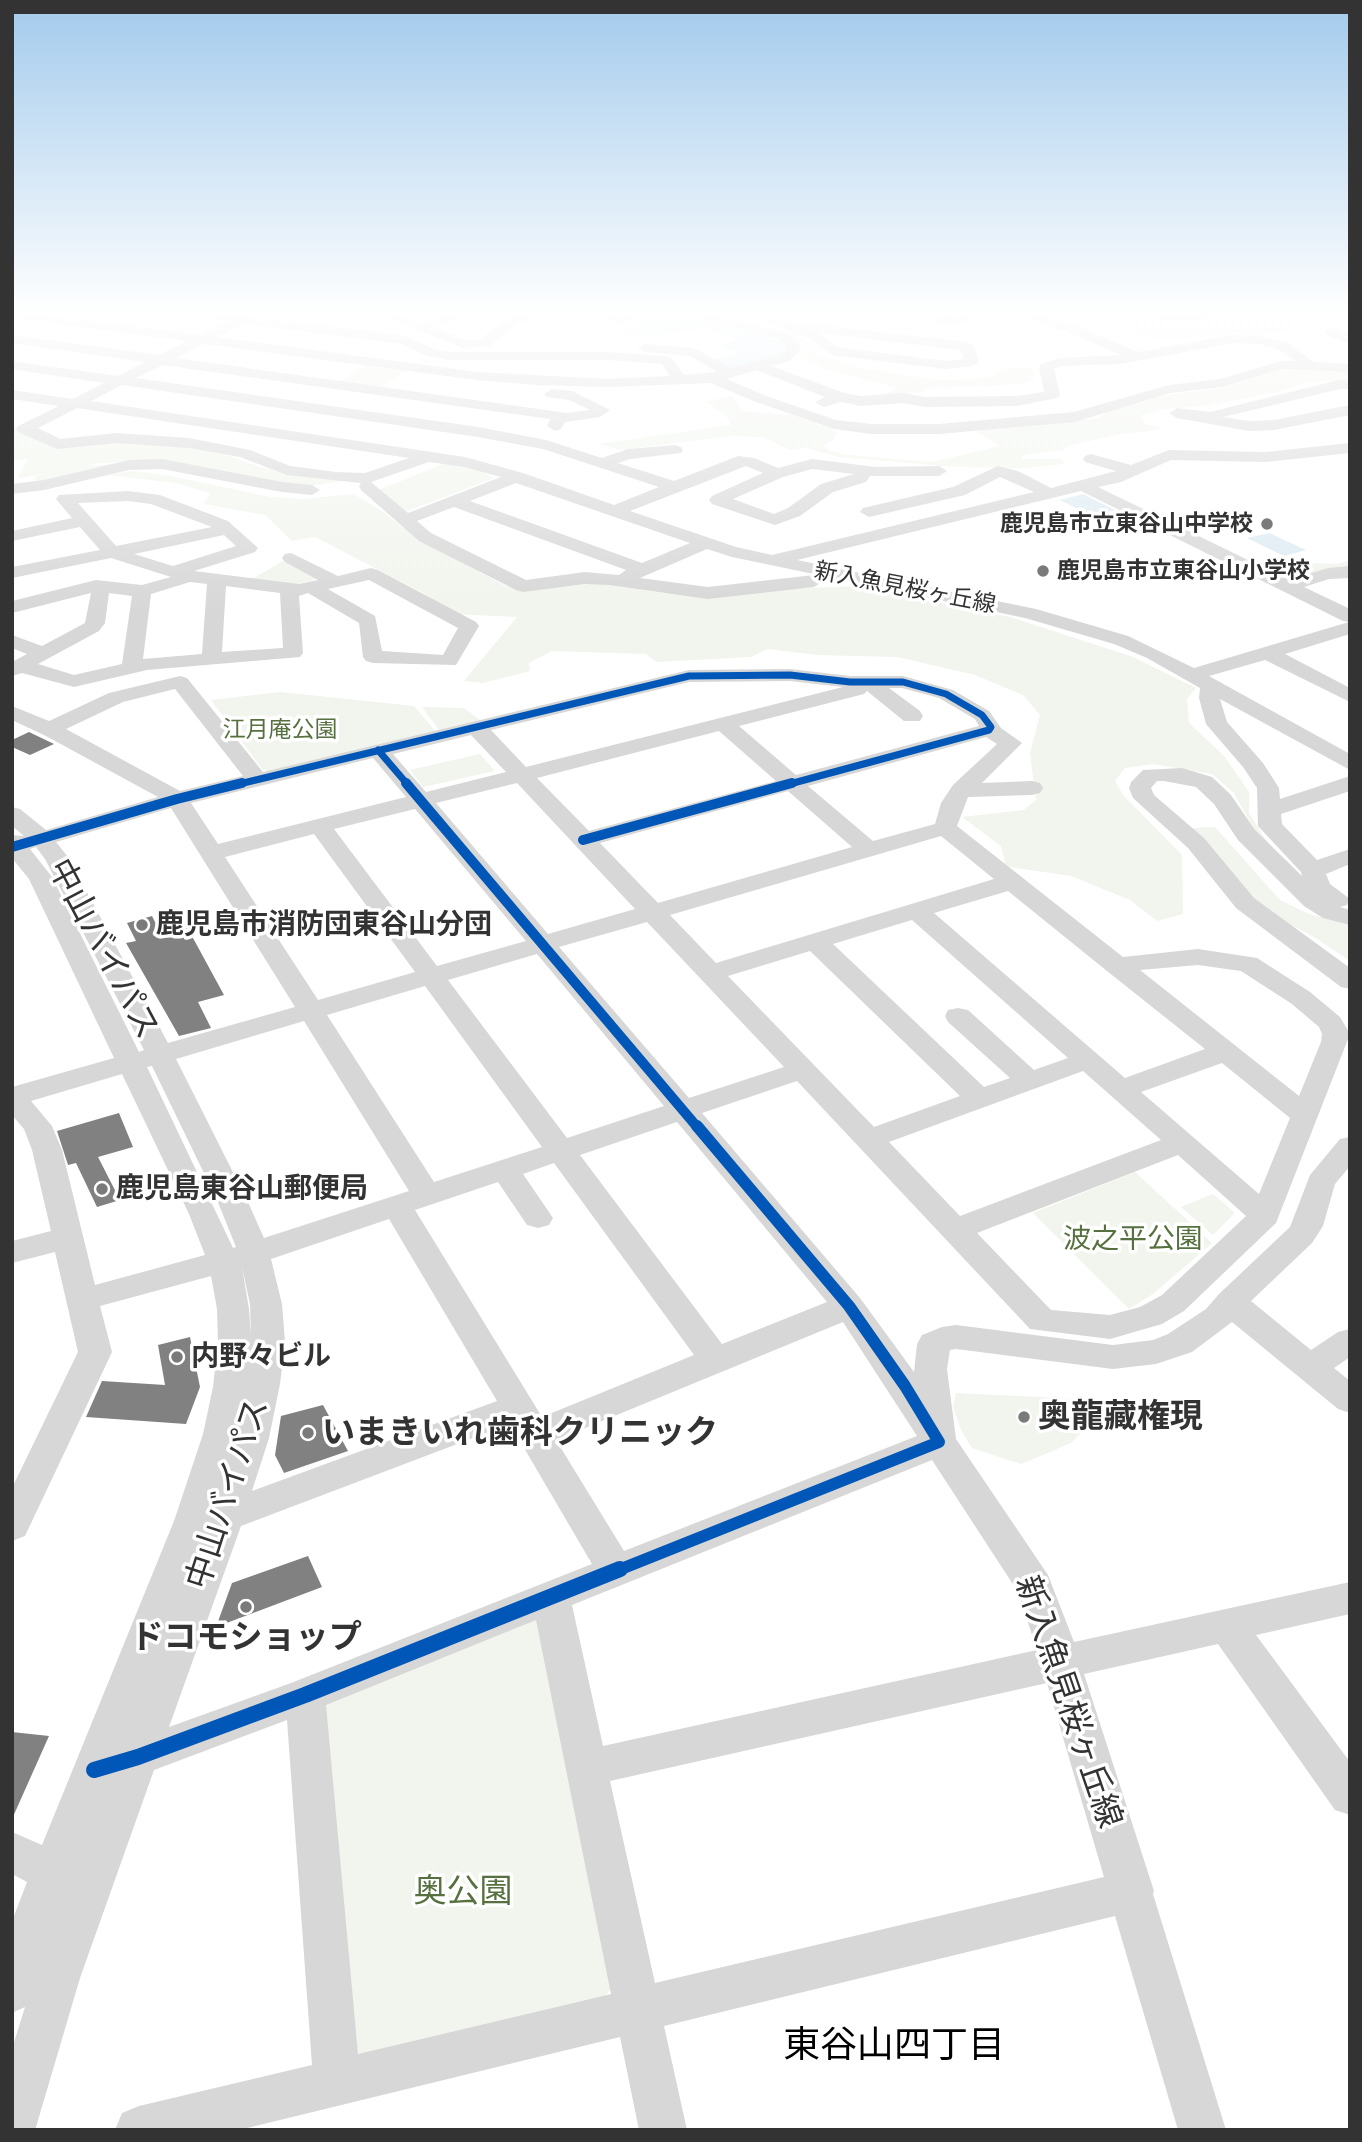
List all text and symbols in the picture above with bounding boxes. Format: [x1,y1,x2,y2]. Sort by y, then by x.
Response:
place label: 鹿児島市立東谷山中学校 [1000,510,1253,538]
marker: 鹿児島市立東谷山中学校 [1259,516,1275,532]
street label: 新入魚見桜ヶ丘線 [812,557,998,619]
place label: 鹿児島市立東谷山小学校 [1057,557,1310,585]
marker: 鹿児島市立東谷山小学校 [1035,563,1051,579]
park label: 江月庵公園 [223,716,337,744]
street label: 中山バイパス [39,852,167,1046]
place label: 鹿児島市消防団東谷山分団 [156,908,492,942]
marker: 鹿児島市消防団東谷山分団 [134,917,150,933]
place label: 鹿児島東谷山郵便局 [116,1172,368,1206]
marker: 鹿児島東谷山郵便局 [94,1181,110,1197]
park label: 波之平公園 [1063,1223,1203,1257]
place label: 内野々ビル [191,1340,331,1374]
marker: 内野々ビル [169,1349,185,1365]
street label: 中山バイパス [179,1394,277,1594]
place label: 奥龍藏権現 [1038,1397,1203,1437]
marker: 奥龍藏権現 [1016,1409,1032,1425]
place label: いまきいれ歯科クリニック [322,1413,718,1453]
marker: いまきいれ歯科クリニック [300,1425,316,1441]
street label: 新入魚見桜ヶ丘線 [1006,1571,1130,1833]
marker: ドコモショップ [238,1599,254,1615]
place label: ドコモショップ [131,1618,361,1658]
park label: 奥公園 [414,1872,512,1912]
district label: 東谷山四丁目 [783,2024,1005,2068]

